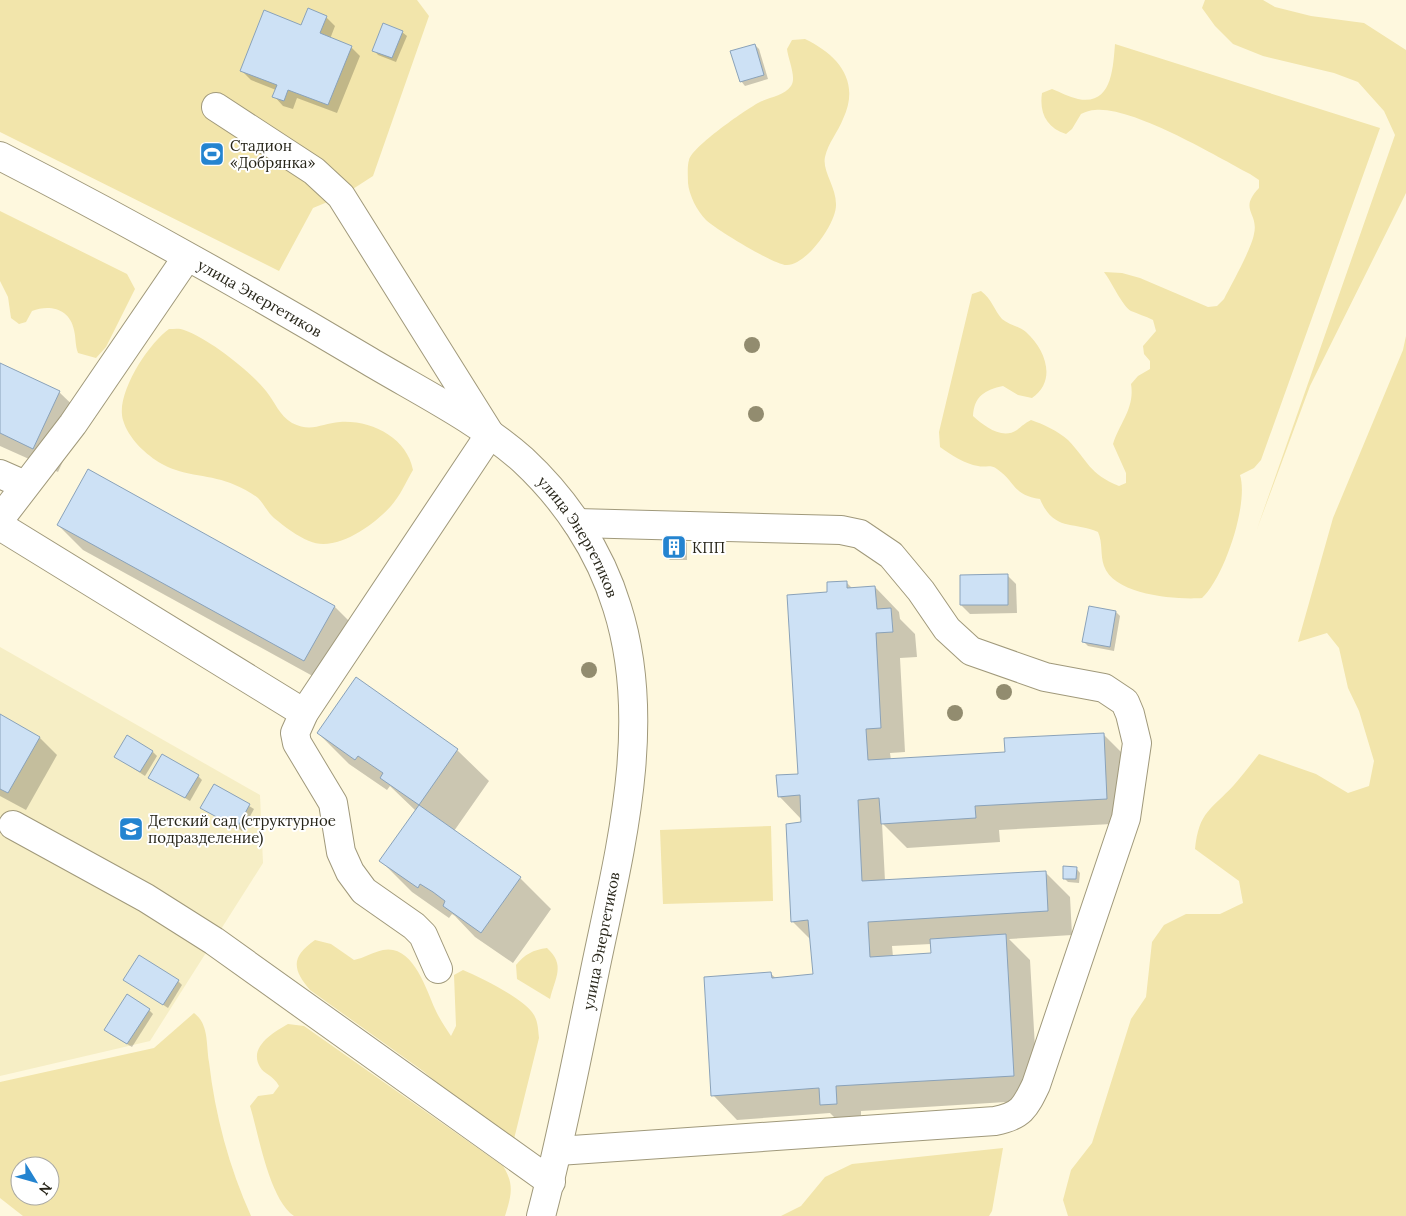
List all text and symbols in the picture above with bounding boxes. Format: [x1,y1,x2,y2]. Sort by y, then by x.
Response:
place label: Стадион «Добрянка» [230,136,315,172]
sports icon: Стадион «Добрянка» [199,141,225,167]
street label: улица Энергетиков [194,255,326,341]
street label: улица Энергетиков [534,471,623,600]
building icon: КПП [661,534,687,560]
place label: КПП [692,538,725,557]
place label: Детский сад (структурное подразделение) [148,811,336,848]
school or university icon: Детский сад (структурное подразделение) [118,816,144,842]
street label: улица Энергетиков [578,870,624,1012]
north arrow [10,1156,60,1206]
text: N [35,1179,56,1199]

